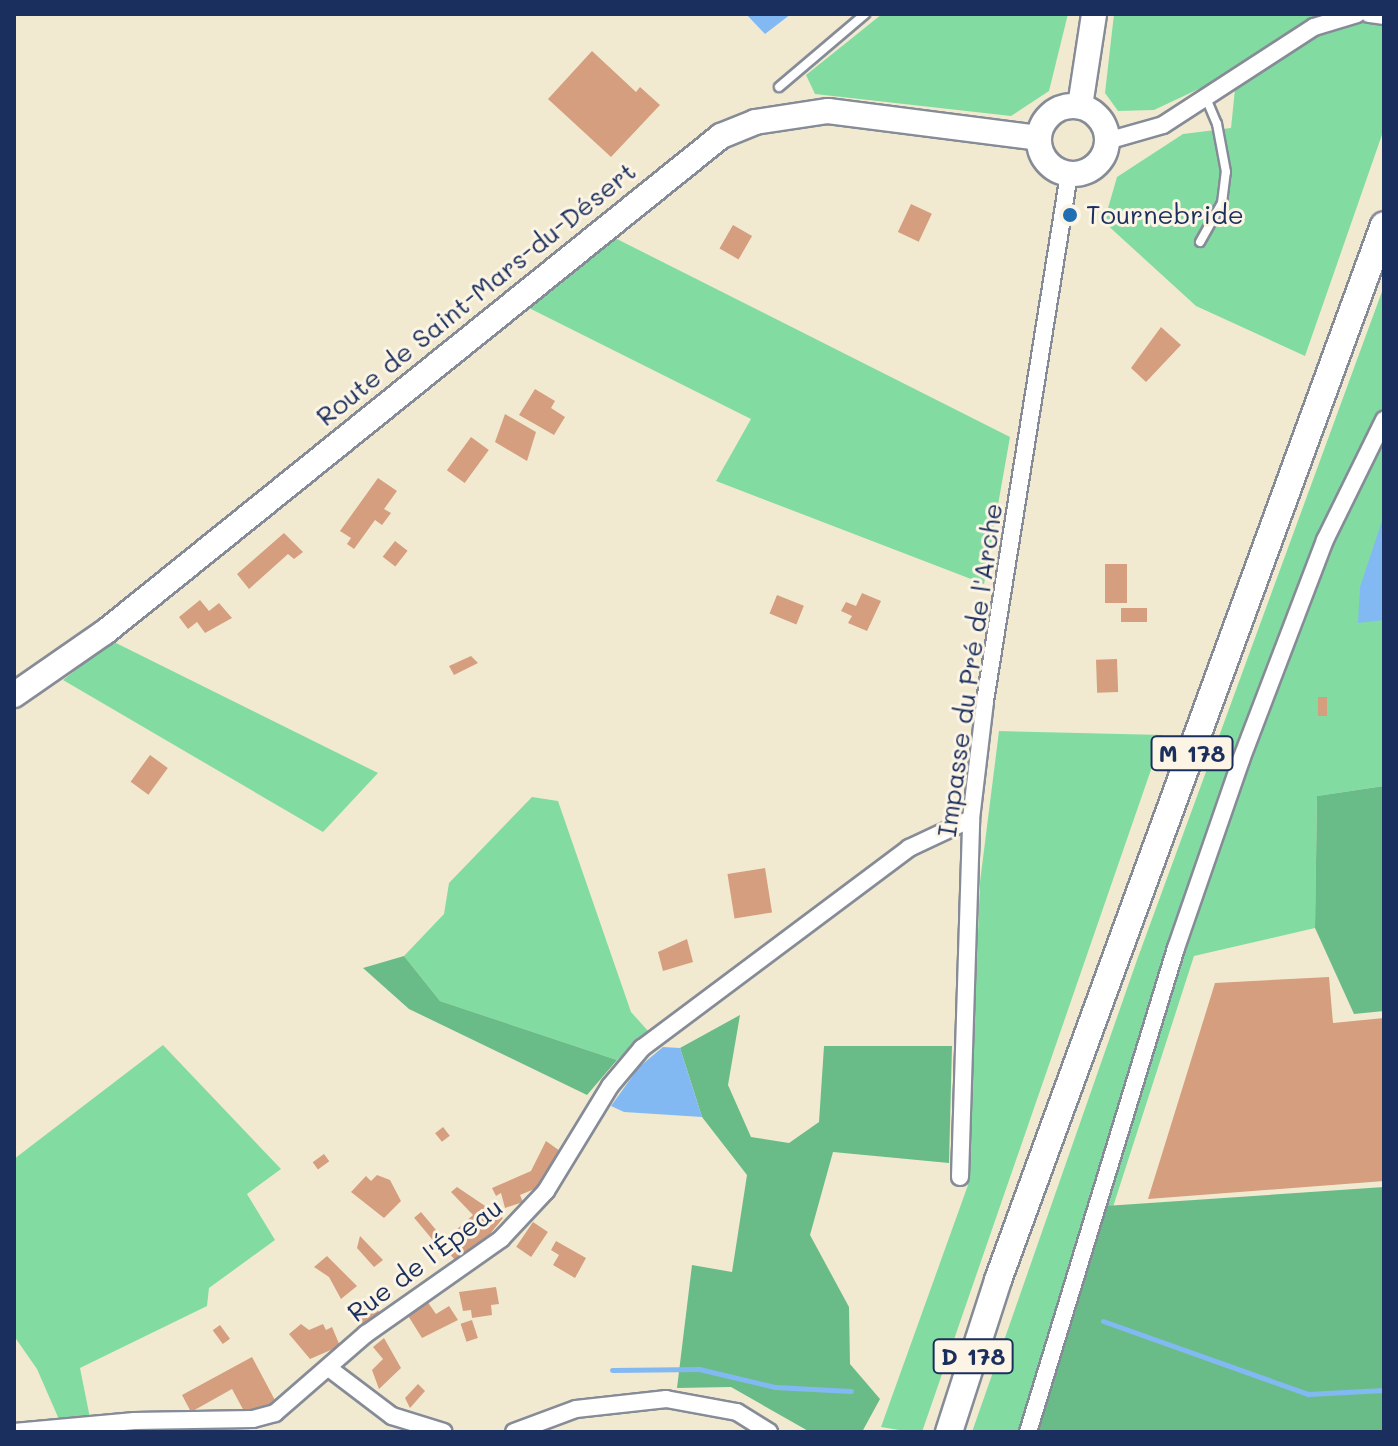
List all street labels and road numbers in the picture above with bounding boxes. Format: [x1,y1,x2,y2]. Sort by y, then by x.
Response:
street label: Route de Saint-Mars-du-Désert [310,156,642,432]
street label: Impasse du Pré de l'Arche [931,501,1009,839]
road number: M 178 [1150,733,1234,773]
street label: Rue de l'Épeau [341,1192,509,1328]
road number: D 178 [931,1336,1015,1376]

